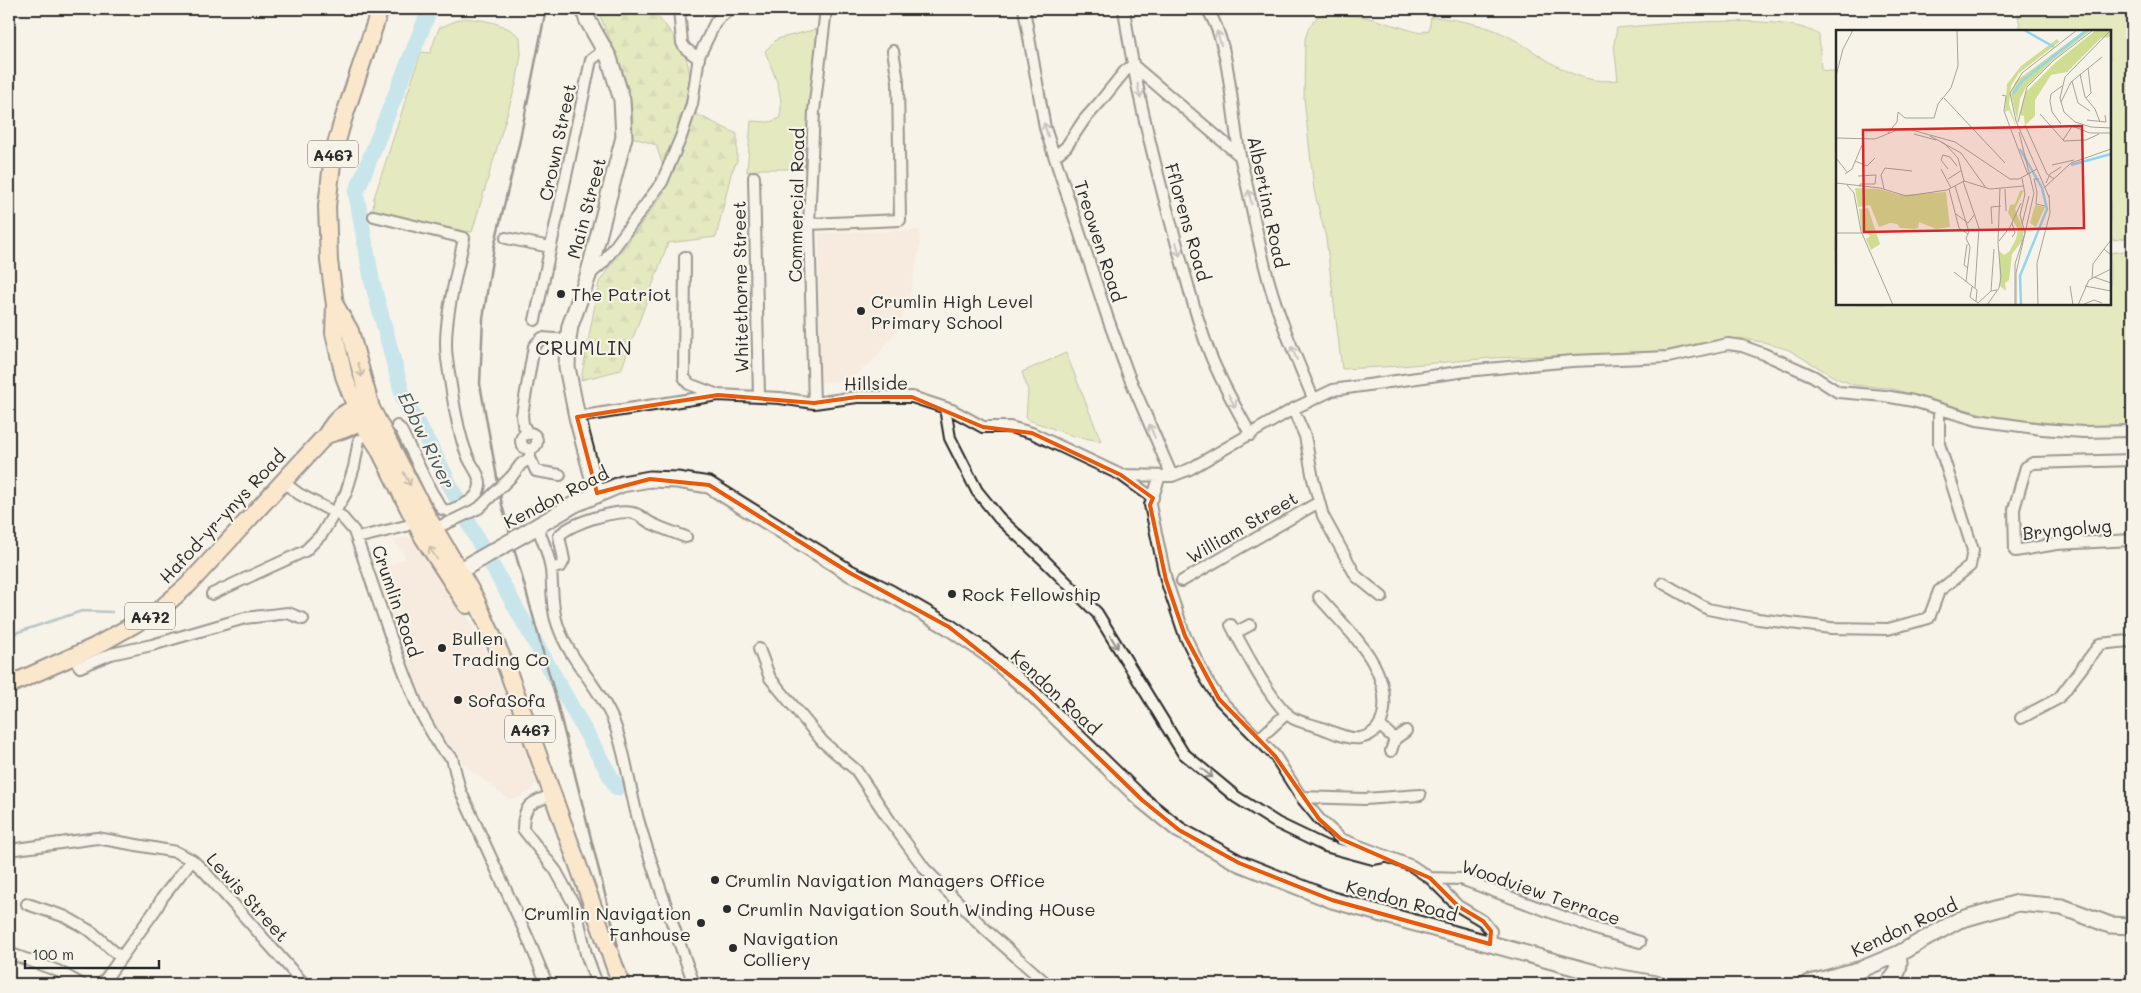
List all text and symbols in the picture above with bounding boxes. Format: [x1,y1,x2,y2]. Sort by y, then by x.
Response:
one-way arrow [1214,30,1224,46]
inset map [1836,30,2111,305]
street label: Crown Street [533,81,581,203]
one-way arrow [1135,83,1144,99]
one-way arrow [1041,122,1051,138]
street label: Commercial Road [783,127,809,283]
street label: Albertina Road [1242,134,1294,270]
road number: A467 [308,140,358,168]
street label: Main Street [561,155,611,261]
street label: Fflorens Road [1160,160,1216,284]
street label: Treowen Road [1069,177,1131,305]
one-way arrow [1245,190,1254,206]
street label: Whitethorne Street [726,201,754,373]
one-way arrow [1174,240,1184,256]
place label: The Patriot [571,282,671,306]
marker: The Patriot [555,288,567,300]
place label: Crumlin High Level Primary School [871,289,1033,334]
marker: Crumlin High Level Primary School [855,305,867,317]
district label: CRUMLIN [535,334,633,360]
one-way arrow [1289,346,1299,361]
one-way arrow [356,361,365,377]
street label: Hillside [844,370,908,396]
water label: Ebbw River [393,387,461,493]
one-way arrow [1228,394,1238,408]
one-way arrow [1147,424,1157,439]
street label: Hafod-yr-ynys Road [154,444,290,588]
street label: Kendon Road [499,460,613,534]
one-way arrow [403,471,412,486]
street label: William Street [1182,485,1302,569]
street label: Bryngolwg [2021,513,2113,545]
street label: Crumlin Road [367,542,427,660]
one-way arrow [428,547,438,561]
place label: Rock Fellowship [962,582,1101,606]
marker: Rock Fellowship [946,588,958,600]
road number: A472 [125,602,175,630]
place label: Bullen Trading Co [452,626,549,671]
one-way arrow [1109,634,1119,648]
marker: Bullen Trading Co [436,642,448,654]
street label: Kendon Road [1006,644,1106,740]
place label: SofaSofa [468,688,546,712]
marker: SofaSofa [452,694,464,706]
road number: A467 [505,716,555,742]
one-way arrow [1201,767,1214,778]
street label: Lewis Street [202,847,294,947]
street label: Woodview Terrace [1458,854,1624,930]
place label: Crumlin Navigation Managers Office [725,868,1045,892]
marker: Crumlin Navigation Managers Office [709,874,721,886]
street label: Kendon Road [1343,874,1461,926]
street label: Kendon Road [1847,892,1961,962]
place label: Crumlin Navigation South Winding HOuse [737,897,1096,921]
place label: Crumlin Navigation Fanhouse [524,901,691,946]
marker: Crumlin Navigation South Winding HOuse [721,903,733,915]
marker: Crumlin Navigation Fanhouse [695,917,707,929]
place label: Navigation Colliery [743,926,838,971]
scale bar [25,938,159,970]
marker: Navigation Colliery [727,942,739,954]
text: 100 m [32,944,74,964]

